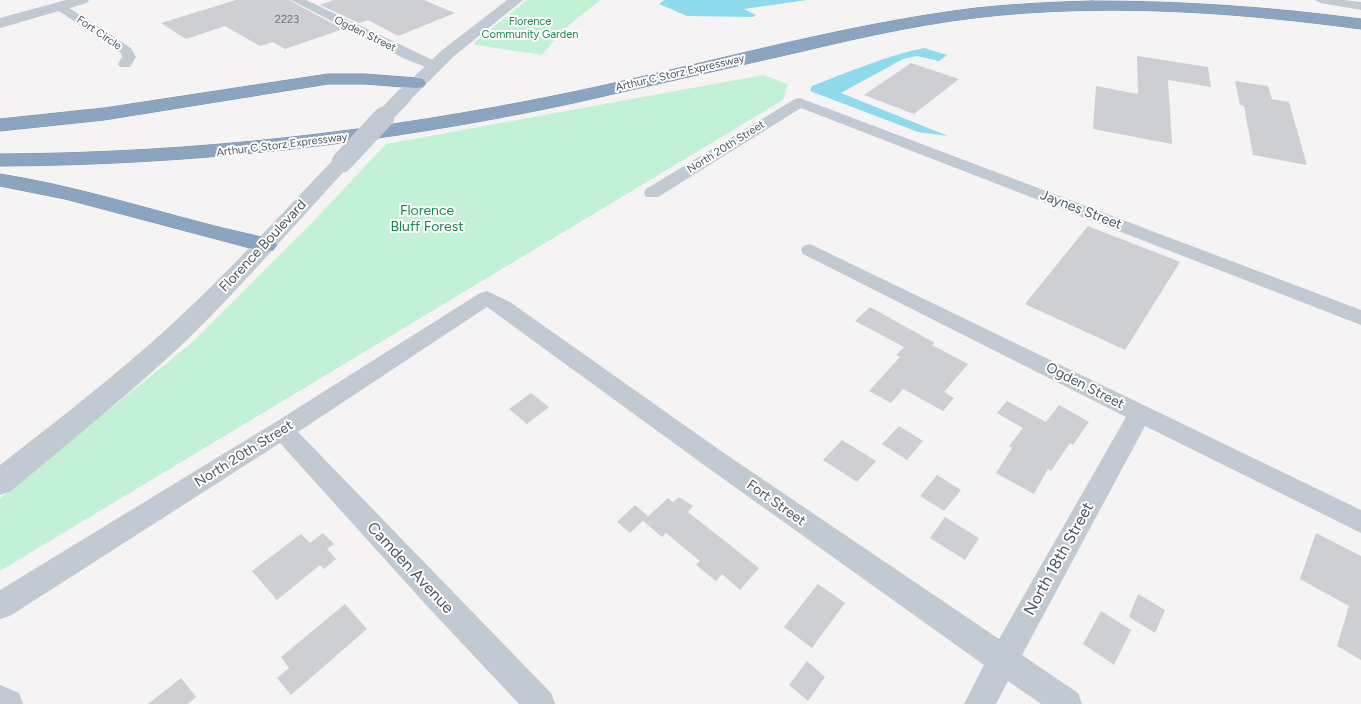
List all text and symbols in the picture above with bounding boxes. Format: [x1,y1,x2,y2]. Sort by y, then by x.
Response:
street label: Fort Circle [74,13,124,53]
house number: 2223 [275,13,299,27]
street label: Ogden Street [332,13,398,55]
park label: Florence Community Garden [482,15,578,41]
street label: Arthur C Storz Expressway [614,52,746,94]
street label: North 20th Street [685,118,767,176]
street label: Arthur C Storz Expressway [216,130,348,160]
street label: Jaynes Street [1038,187,1124,233]
street label: Florence Boulevard [216,196,310,296]
park label: Florence Bluff Forest [390,203,464,236]
street label: Ogden Street [1043,359,1127,413]
street label: North 20th Street [192,417,296,491]
street label: Fort Street [743,477,809,529]
street label: North 18th Street [1020,499,1098,619]
street label: Camden Avenue [363,518,457,618]

